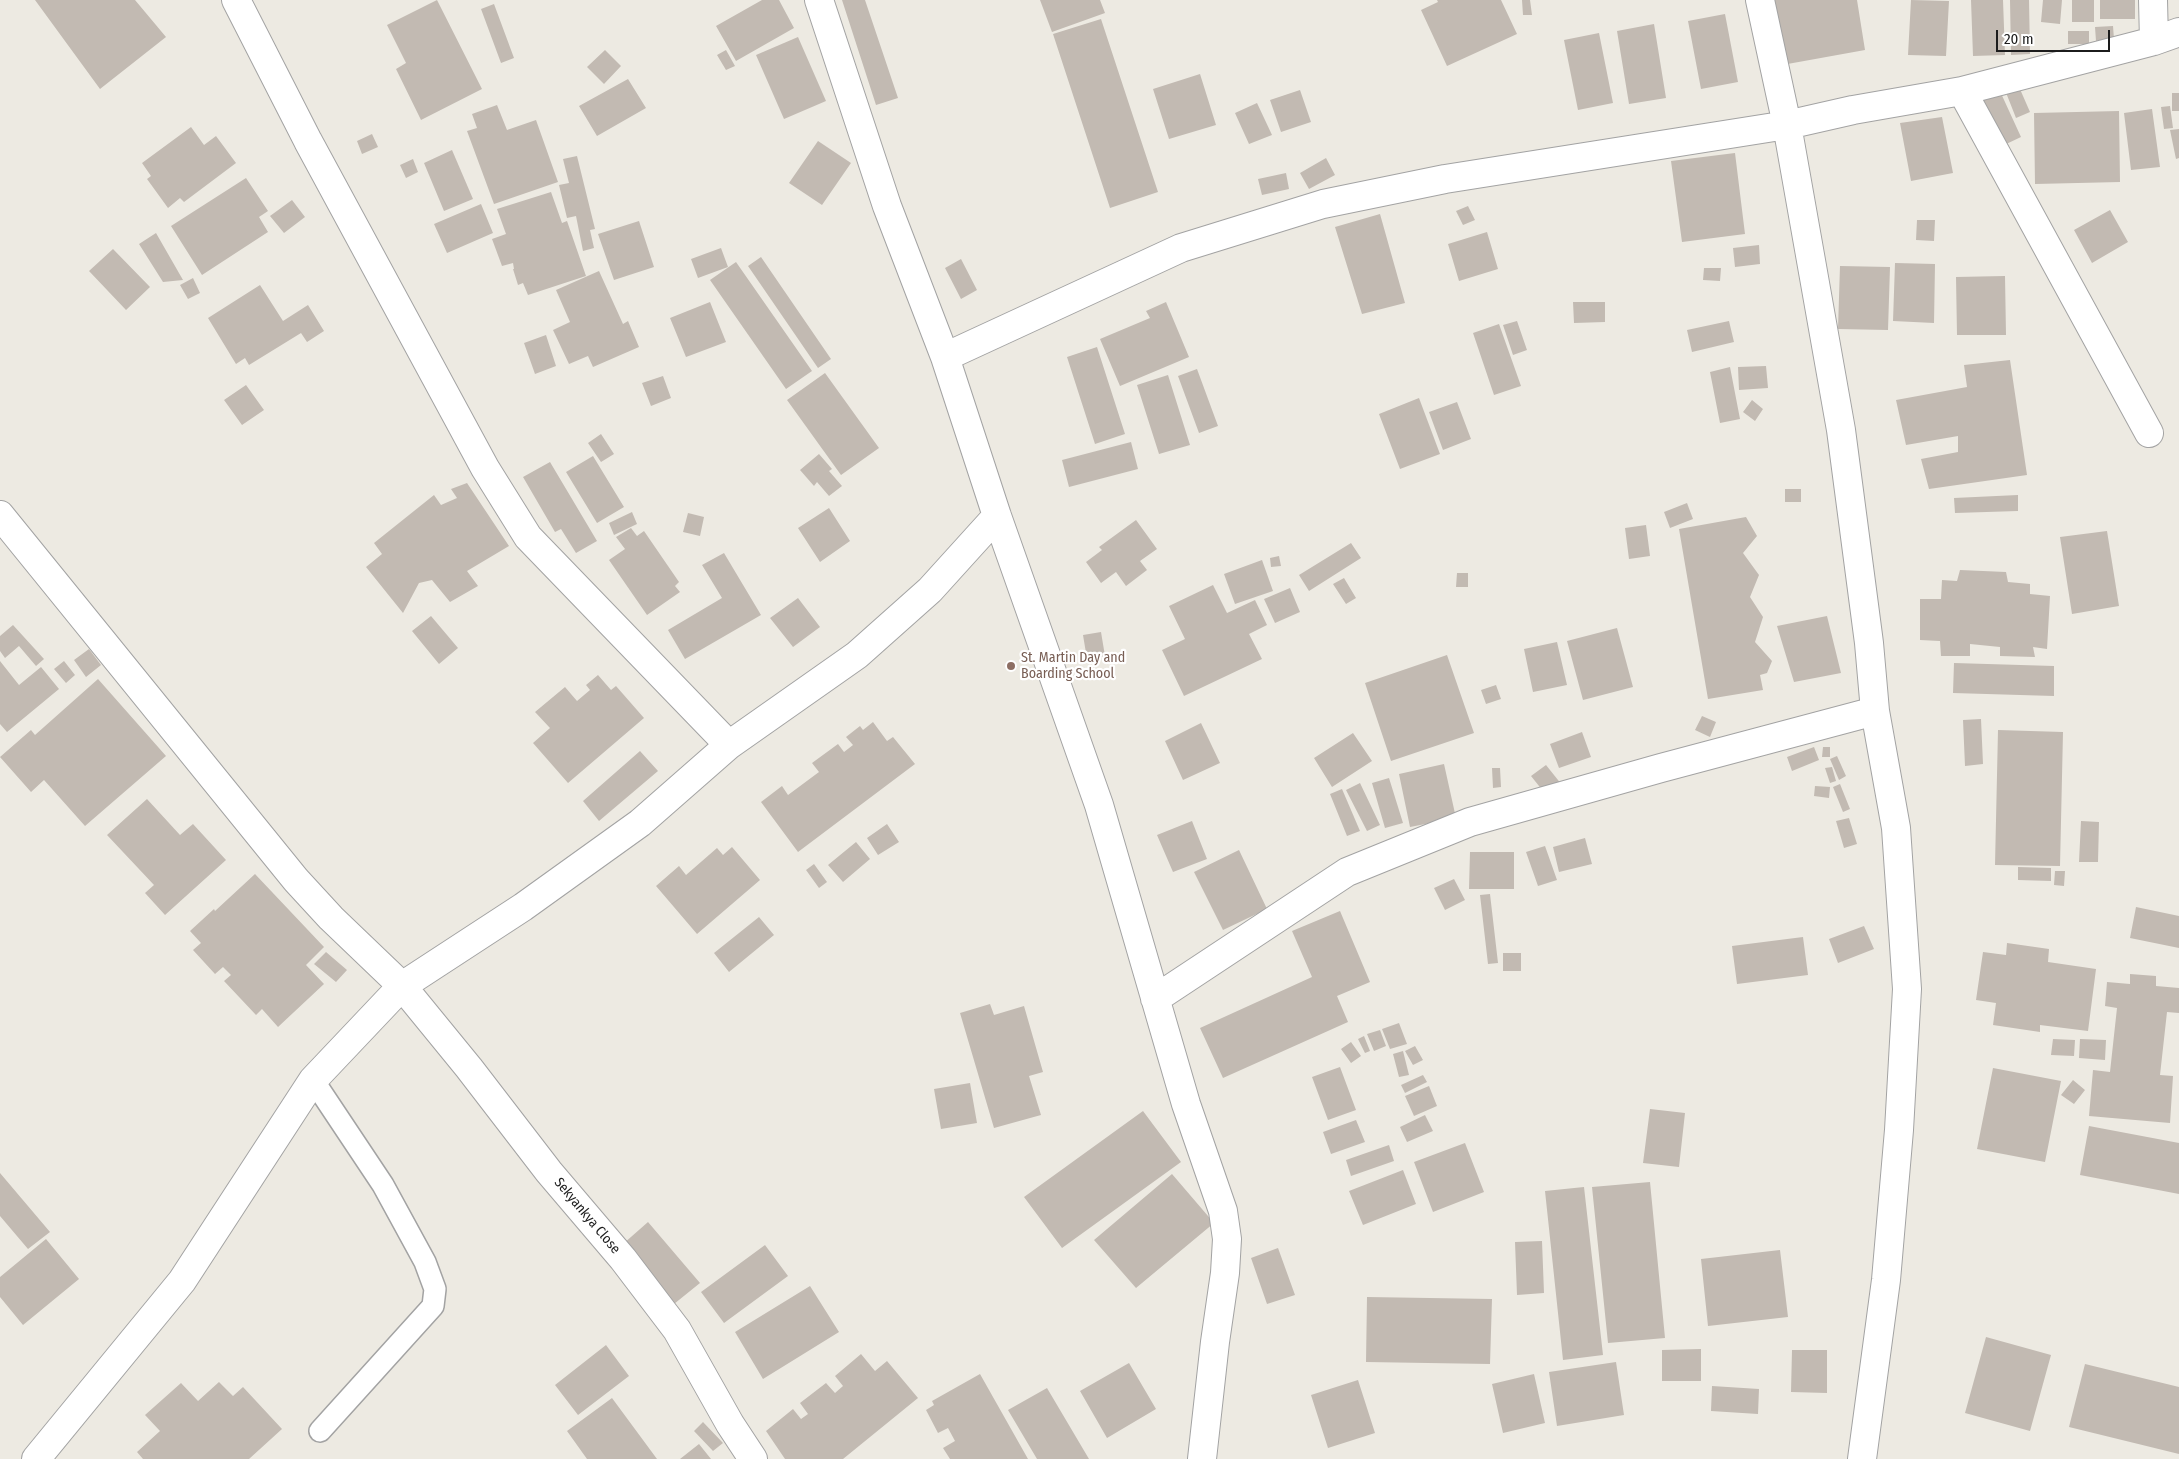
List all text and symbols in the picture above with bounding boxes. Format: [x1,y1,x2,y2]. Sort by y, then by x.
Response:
scale bar [1999,20,2113,52]
text: 20 m [2004,30,2034,48]
place label: St. Martin Day and Boarding School [1021,650,1125,682]
marker: St. Martin Day and Boarding School [1005,660,1017,672]
street label: Sekyankya Close [550,1175,624,1257]

